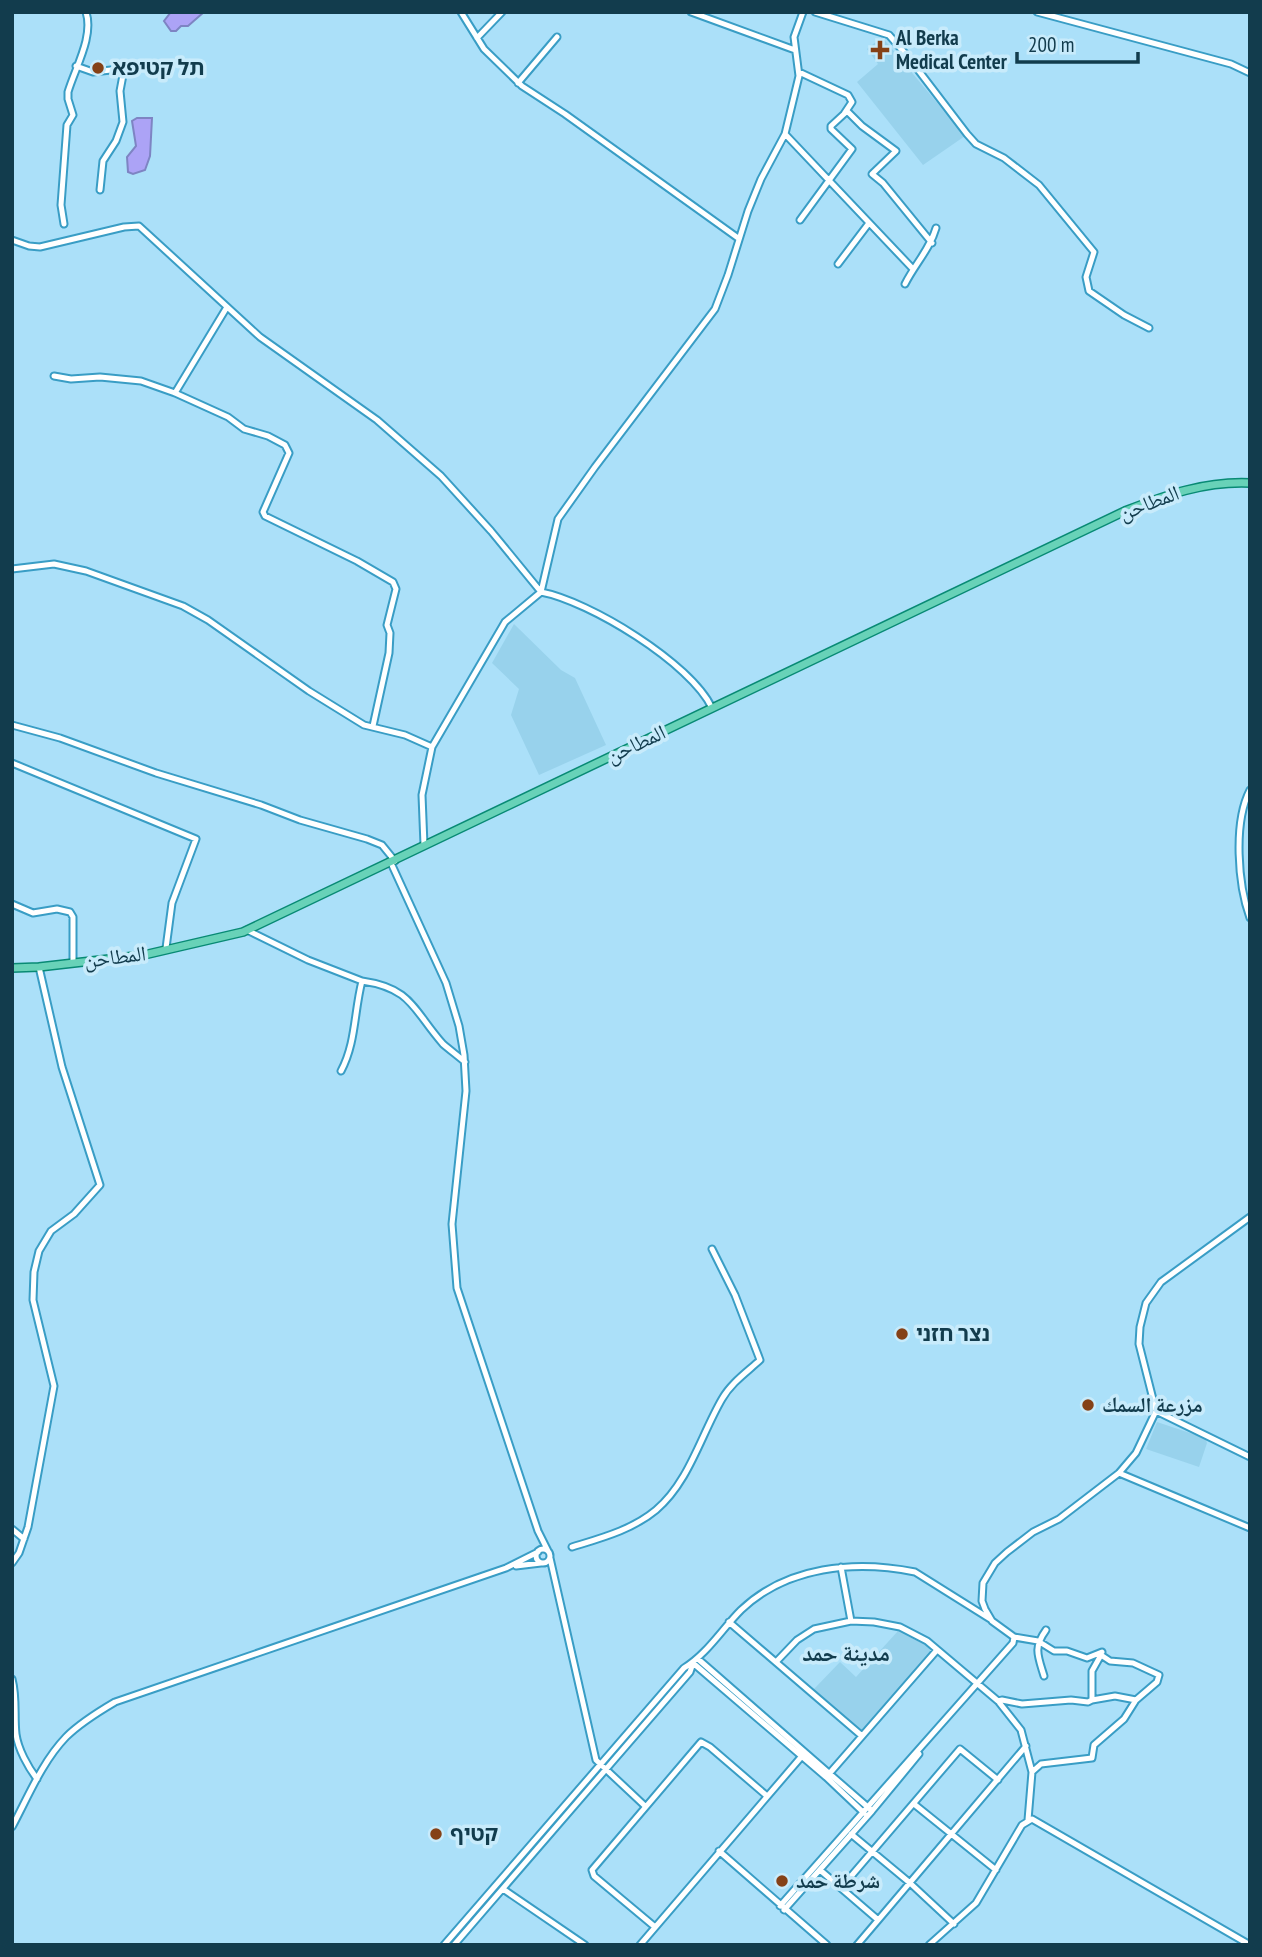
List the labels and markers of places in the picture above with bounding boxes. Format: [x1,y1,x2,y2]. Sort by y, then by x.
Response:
place label: Al Berka Medical Center [895,24,1008,75]
marker: Al Berka Medical Center [870,40,890,60]
place label: תל קטיפא [112,54,205,81]
marker: תל קטיפא [90,60,106,76]
place label: נצר חזני [916,1320,990,1347]
marker: נצר חזני [894,1326,910,1342]
place label: مزرعة السمك [1102,1391,1203,1418]
marker: مزرعة السمك [1080,1397,1096,1413]
place label: קטיף [450,1820,499,1847]
marker: קטיף [428,1826,444,1842]
place label: شرطة حمد [796,1867,880,1894]
marker: شرطة حمد [774,1873,790,1889]

